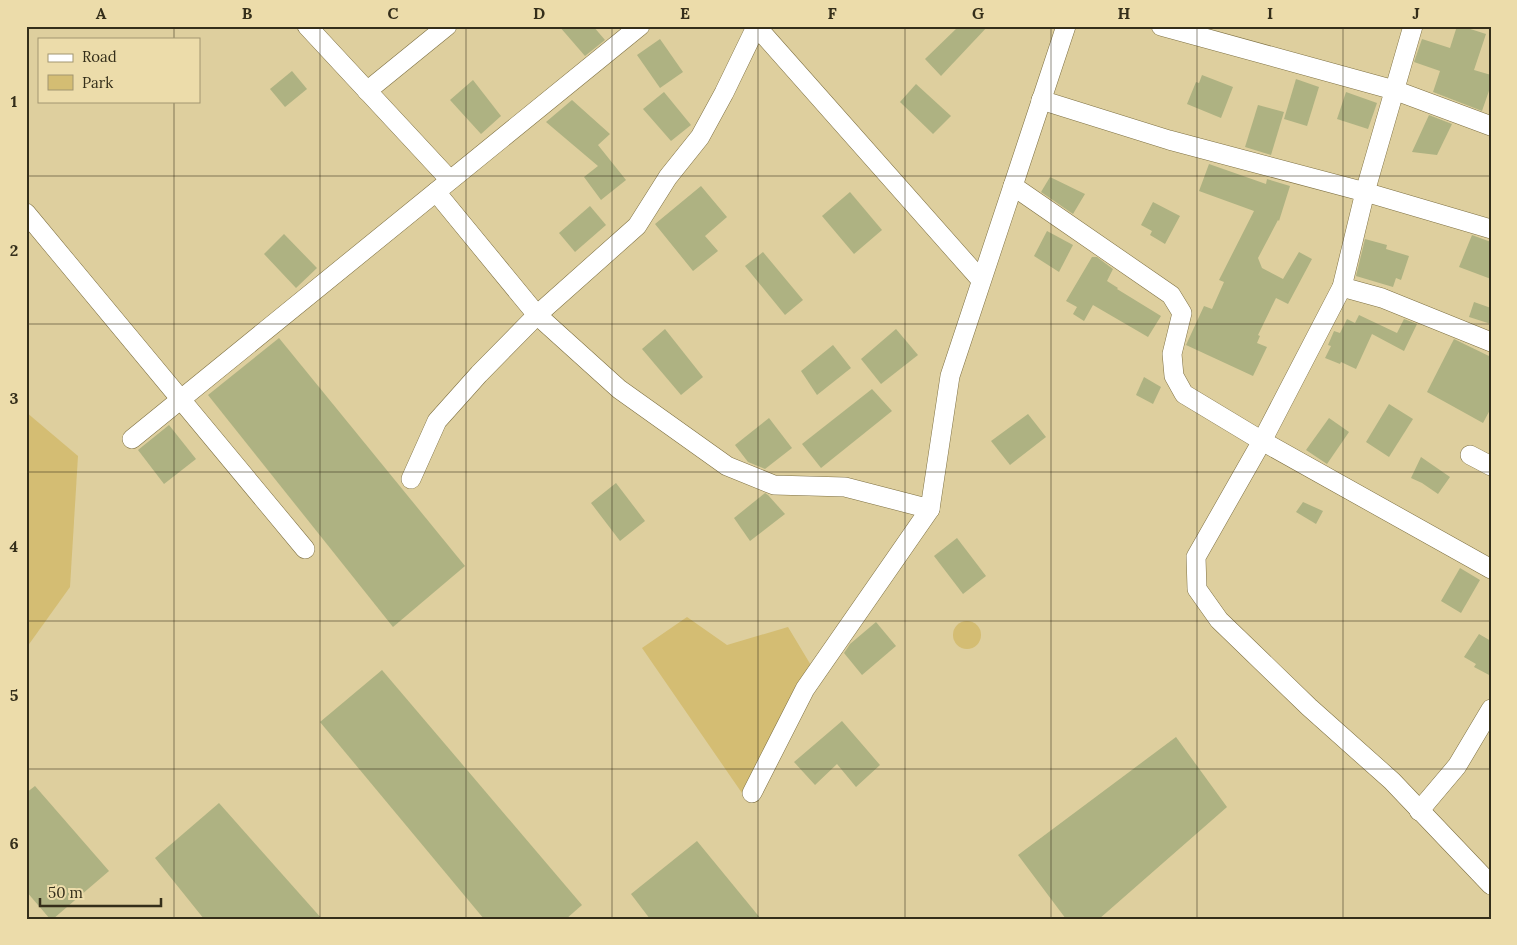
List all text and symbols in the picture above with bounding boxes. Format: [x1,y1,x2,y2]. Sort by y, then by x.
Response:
text: A [96,3,107,23]
text: B [242,3,253,23]
text: C [387,3,399,23]
text: D [533,3,545,23]
text: E [680,3,690,23]
text: F [827,3,837,23]
text: G [972,3,984,23]
text: H [1118,3,1131,23]
text: I [1267,3,1273,23]
text: J [1412,3,1420,23]
legend [38,38,200,102]
text: Road [82,47,117,66]
text: Park [82,73,113,92]
text: 1 [11,91,17,111]
text: 2 [10,240,18,260]
text: 3 [10,388,19,408]
text: 4 [10,536,19,556]
text: 5 [10,685,19,705]
text: 6 [9,833,19,853]
scale bar [40,875,161,907]
text: 50 m [48,883,83,902]

